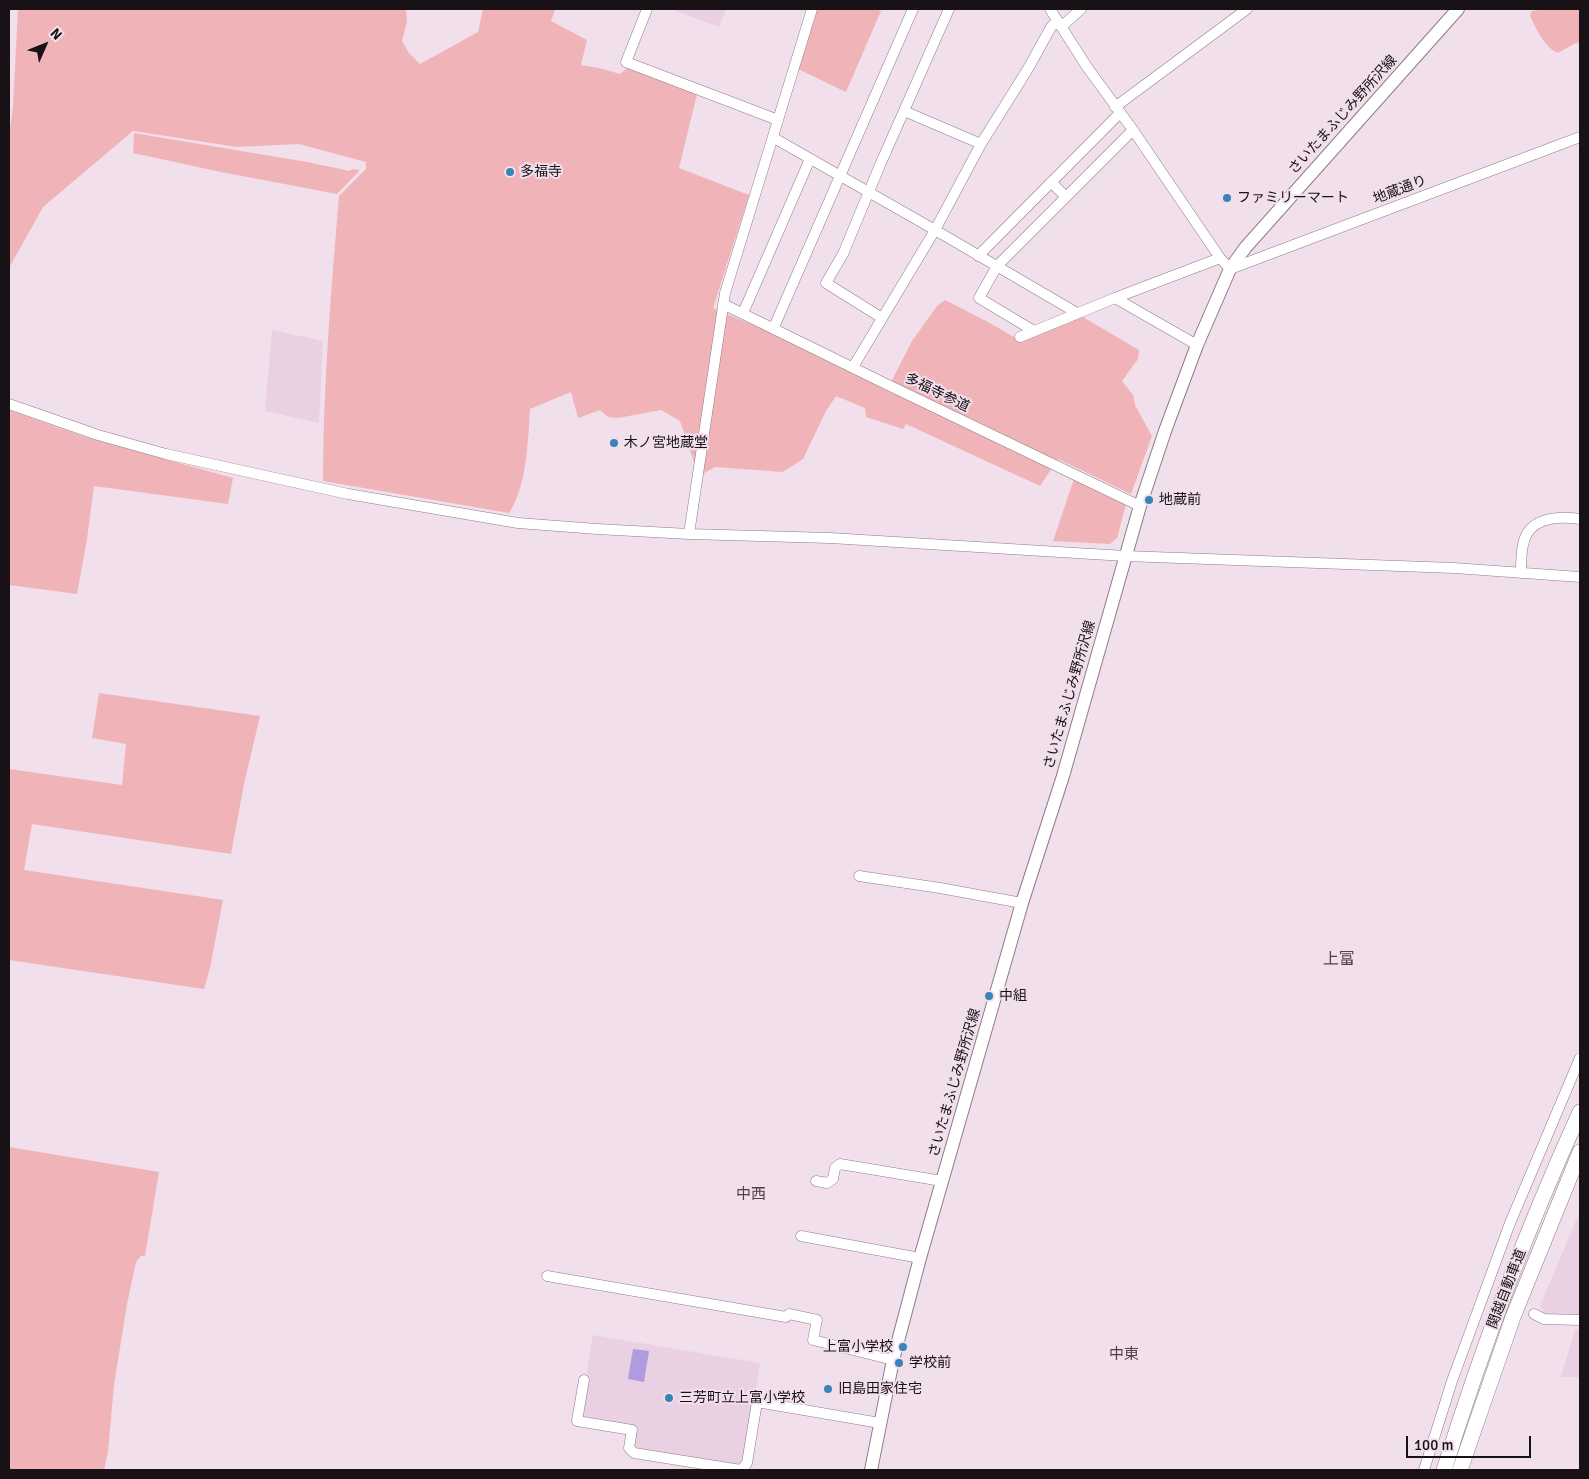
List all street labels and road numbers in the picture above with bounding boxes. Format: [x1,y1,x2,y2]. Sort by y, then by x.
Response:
street label: さいたまふじみ野所沢線 [1285,52,1401,178]
street label: 地蔵通り [1371,172,1429,208]
street label: 多福寺参道 [902,370,972,416]
street label: さいたまふじみ野所沢線 [1041,619,1099,771]
street label: さいたまふじみ野所沢線 [926,1007,984,1159]
street label: 関越自動車道 [1484,1247,1530,1331]

